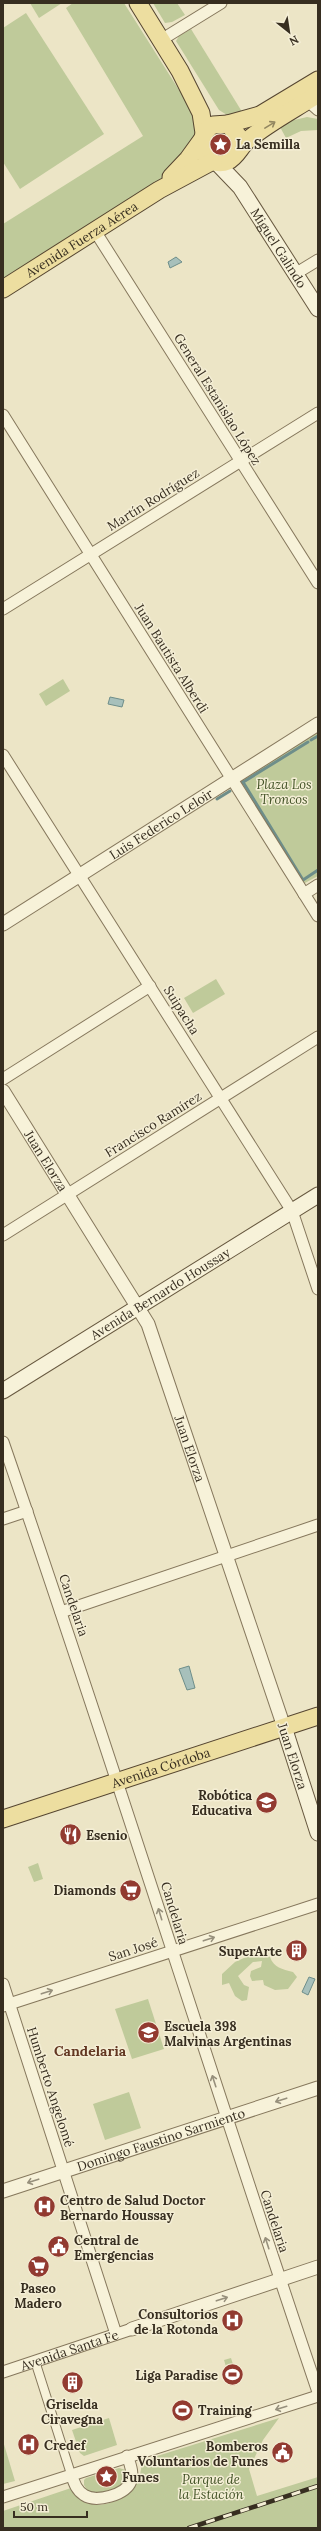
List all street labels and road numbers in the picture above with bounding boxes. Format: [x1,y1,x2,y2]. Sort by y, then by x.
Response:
street label: Avenida Fuerza Aérea [22,198,141,282]
street label: Miguel Galindo [247,205,311,292]
street label: General Estanislao López [170,330,265,469]
street label: Martín Rodríguez [104,464,203,535]
street label: Juan Bautista Alberdi [130,599,212,717]
street label: Luis Federico Leloir [106,785,216,863]
street label: Suipacha [160,983,203,1038]
street label: Francisco Ramírez [102,1088,205,1161]
street label: Juan Elorza [20,1126,71,1195]
street label: Avenida Bernardo Houssay [86,1244,233,1344]
street label: Juan Elorza [170,1412,209,1484]
street label: Candelaria [55,1572,92,1639]
street label: Juan Elorza [273,1720,311,1792]
street label: Avenida Córdoba [108,1744,213,1792]
street label: Candelaria [157,1880,192,1947]
street label: San José [106,1934,160,1965]
street label: Humberto Angelomé [23,2025,78,2150]
street label: Domingo Faustino Sarmiento [75,2104,247,2175]
street label: Candelaria [256,2188,293,2255]
street label: Avenida Santa Fe [18,2326,121,2375]

